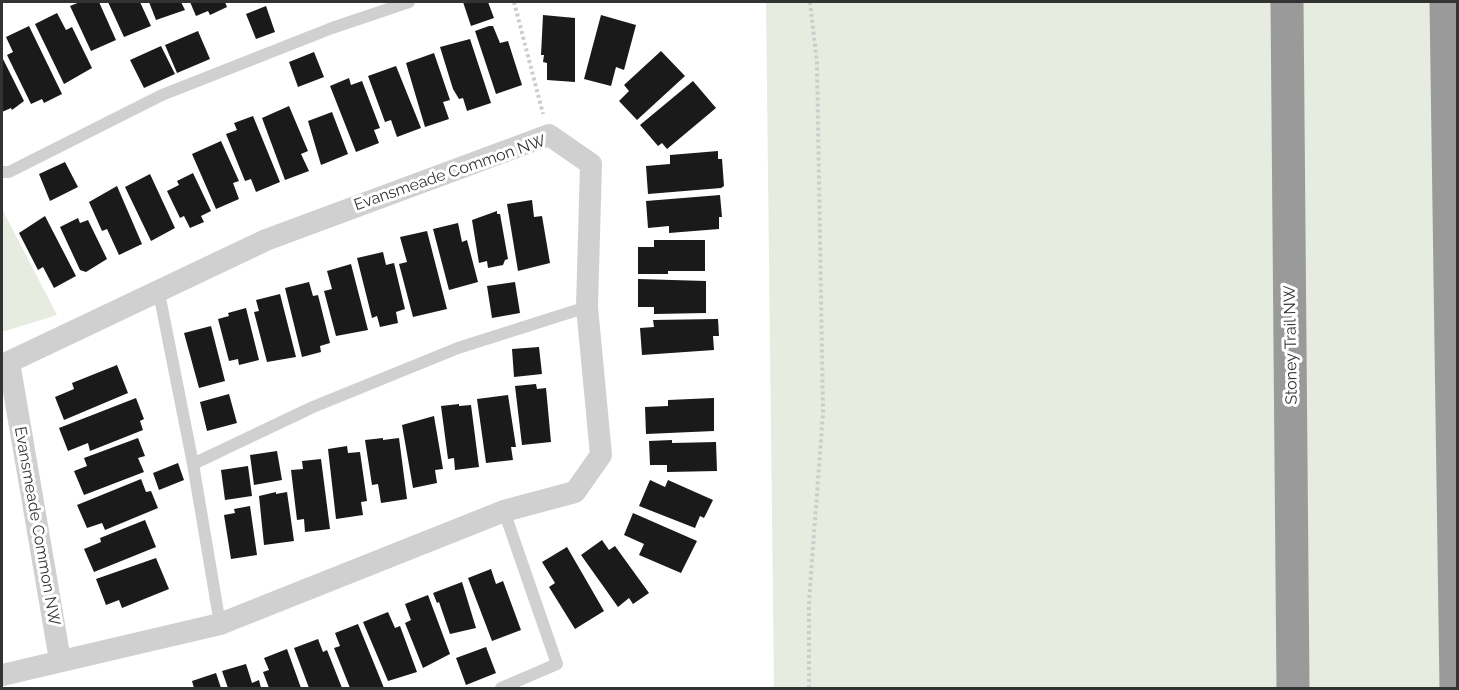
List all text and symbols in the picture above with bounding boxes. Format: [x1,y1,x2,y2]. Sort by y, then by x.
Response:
street label: Evansmeade Common NW [352,131,548,215]
street label: Stoney Trail NW [1280,285,1302,405]
street label: Evansmeade Common NW [10,425,64,627]

